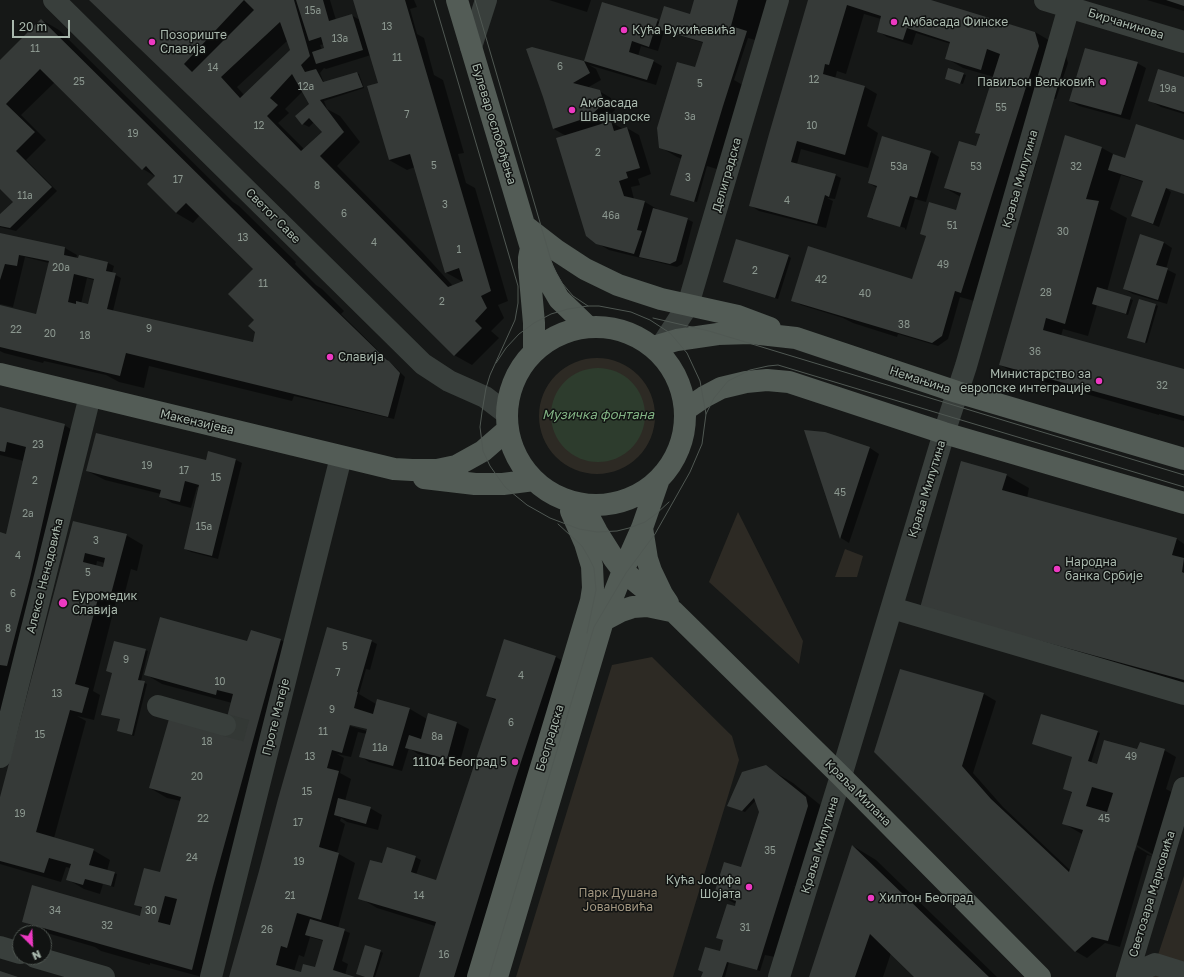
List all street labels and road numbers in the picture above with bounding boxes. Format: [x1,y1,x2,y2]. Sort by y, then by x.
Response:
street label: Бирчанинова [1086,6,1166,42]
street label: Булевар ослобођења [469,62,519,186]
street label: Краља Милутина [999,128,1041,230]
street label: Делиградска [709,136,745,214]
street label: Светог Саве [242,185,304,247]
street label: Немањина [888,363,952,397]
street label: Макензијева [159,407,235,437]
street label: Краља Милутина [905,438,949,540]
street label: Алексе Ненадовића [24,517,66,635]
street label: Проте Матеје [259,677,293,757]
street label: Београдска [533,703,567,773]
street label: Краља Милана [822,757,894,829]
street label: Краља Милутина [798,794,842,896]
street label: Светозара Марковића [1126,829,1178,959]

